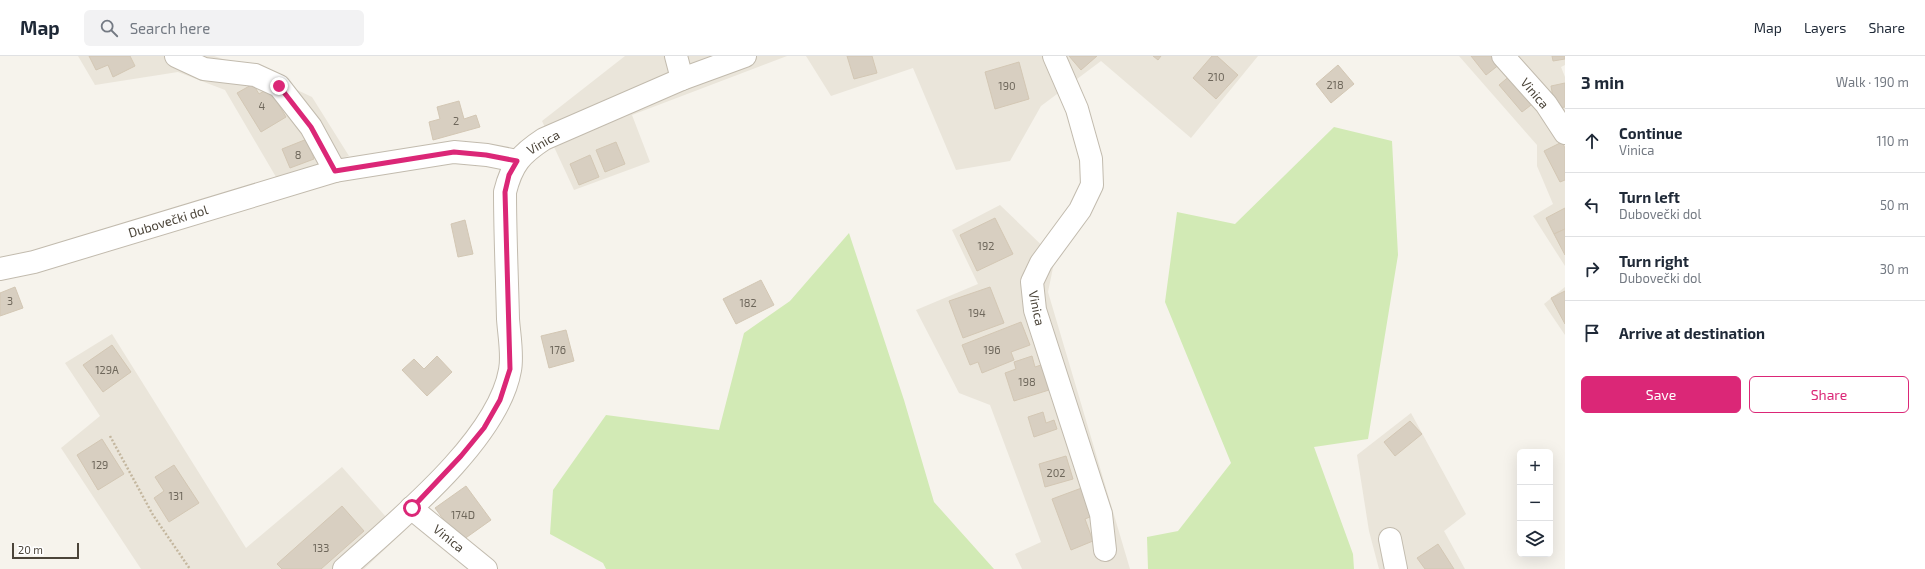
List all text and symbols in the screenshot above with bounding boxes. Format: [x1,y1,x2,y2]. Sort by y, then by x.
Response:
search box [84,10,364,46]
text: Map [20,16,60,39]
icon: search [98,17,120,39]
text: Search here [130,19,210,37]
text: Map [1754,19,1782,36]
text: Layers [1804,19,1846,36]
text: Share [1868,19,1905,36]
house number: 210 [1207,70,1225,83]
text: 3 min [1581,72,1624,92]
street label: Vinica [1517,74,1553,112]
text: Walk · 190 m [1836,74,1909,90]
route end [270,77,288,95]
house number: 218 [1326,78,1344,91]
house number: 190 [998,79,1016,92]
house number: 4 [259,99,266,112]
house number: 2 [453,114,459,127]
text: Continue [1619,124,1682,142]
street label: Vinica [524,126,562,158]
icon: ahead [1581,130,1603,152]
text: 110 m [1877,133,1909,149]
text: Vinica [1619,142,1654,158]
house number: 8 [295,148,301,161]
text: Turn left [1619,188,1680,206]
icon: left [1581,194,1603,216]
text: 50 m [1880,197,1909,213]
street label: Dubovečki dol [126,201,210,241]
text: Dubovečki dol [1619,206,1701,222]
house number: 192 [978,239,994,252]
text: Turn right [1619,252,1689,270]
icon: right [1581,258,1603,280]
text: 30 m [1880,261,1909,277]
text: Dubovečki dol [1619,270,1701,286]
street label: Vinica [1025,289,1049,327]
house number: 3 [7,294,13,307]
house number: 182 [739,296,757,309]
house number: 194 [968,306,986,319]
icon: arrive [1581,322,1603,344]
text: Arrive at destination [1619,324,1765,342]
house number: 176 [550,343,566,356]
house number: 196 [984,343,1000,356]
house number: 129A [95,363,119,376]
house number: 198 [1018,375,1036,388]
button: Save [1581,376,1741,413]
button: Share [1749,376,1909,413]
map controls [1517,449,1553,557]
button: + [1517,449,1553,485]
house number: 129 [92,458,108,471]
house number: 202 [1047,466,1066,479]
button: − [1517,485,1553,521]
house number: 131 [169,489,183,502]
route start [403,499,421,517]
house number: 174D [451,508,475,521]
street label: Vinica [430,521,468,555]
button: layers [1517,521,1553,557]
scale bar [12,541,79,560]
house number: 133 [313,541,329,554]
text: 20 m [18,543,43,556]

